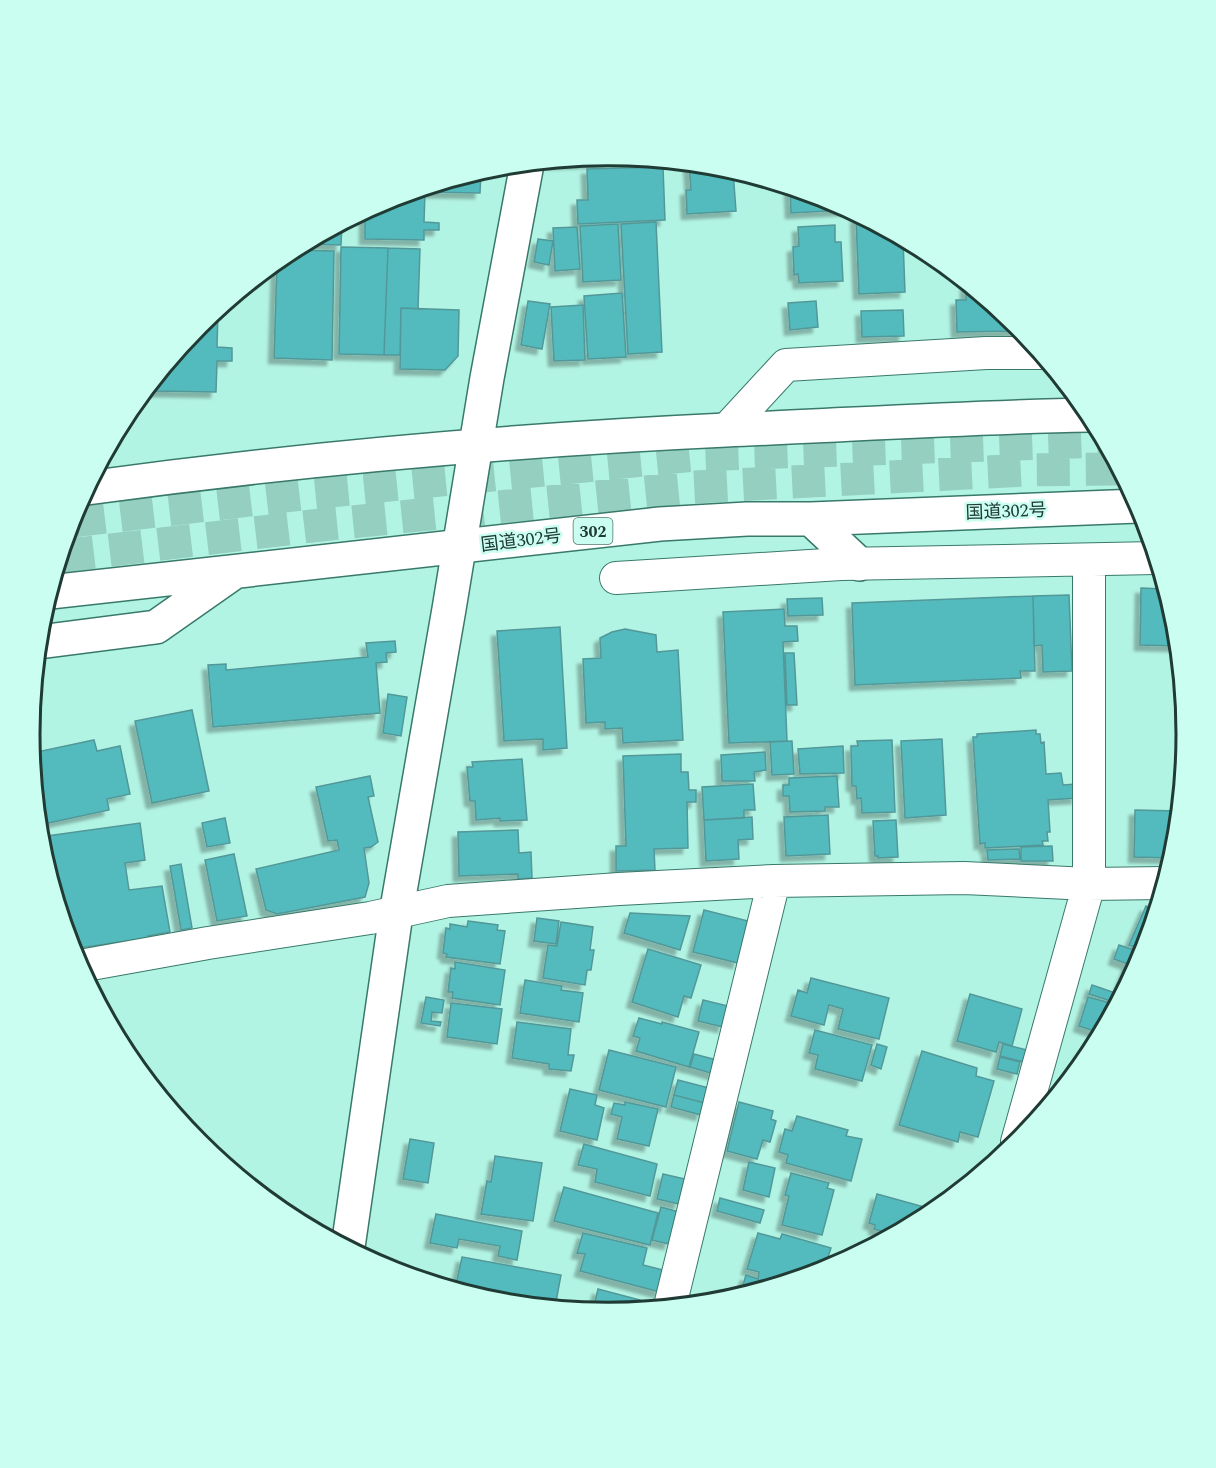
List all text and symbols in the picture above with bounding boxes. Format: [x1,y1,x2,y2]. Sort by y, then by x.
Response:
street label: 国道302号 [965,497,1047,526]
road number: 302 [574,518,612,544]
street label: 国道302号 [479,522,563,559]

